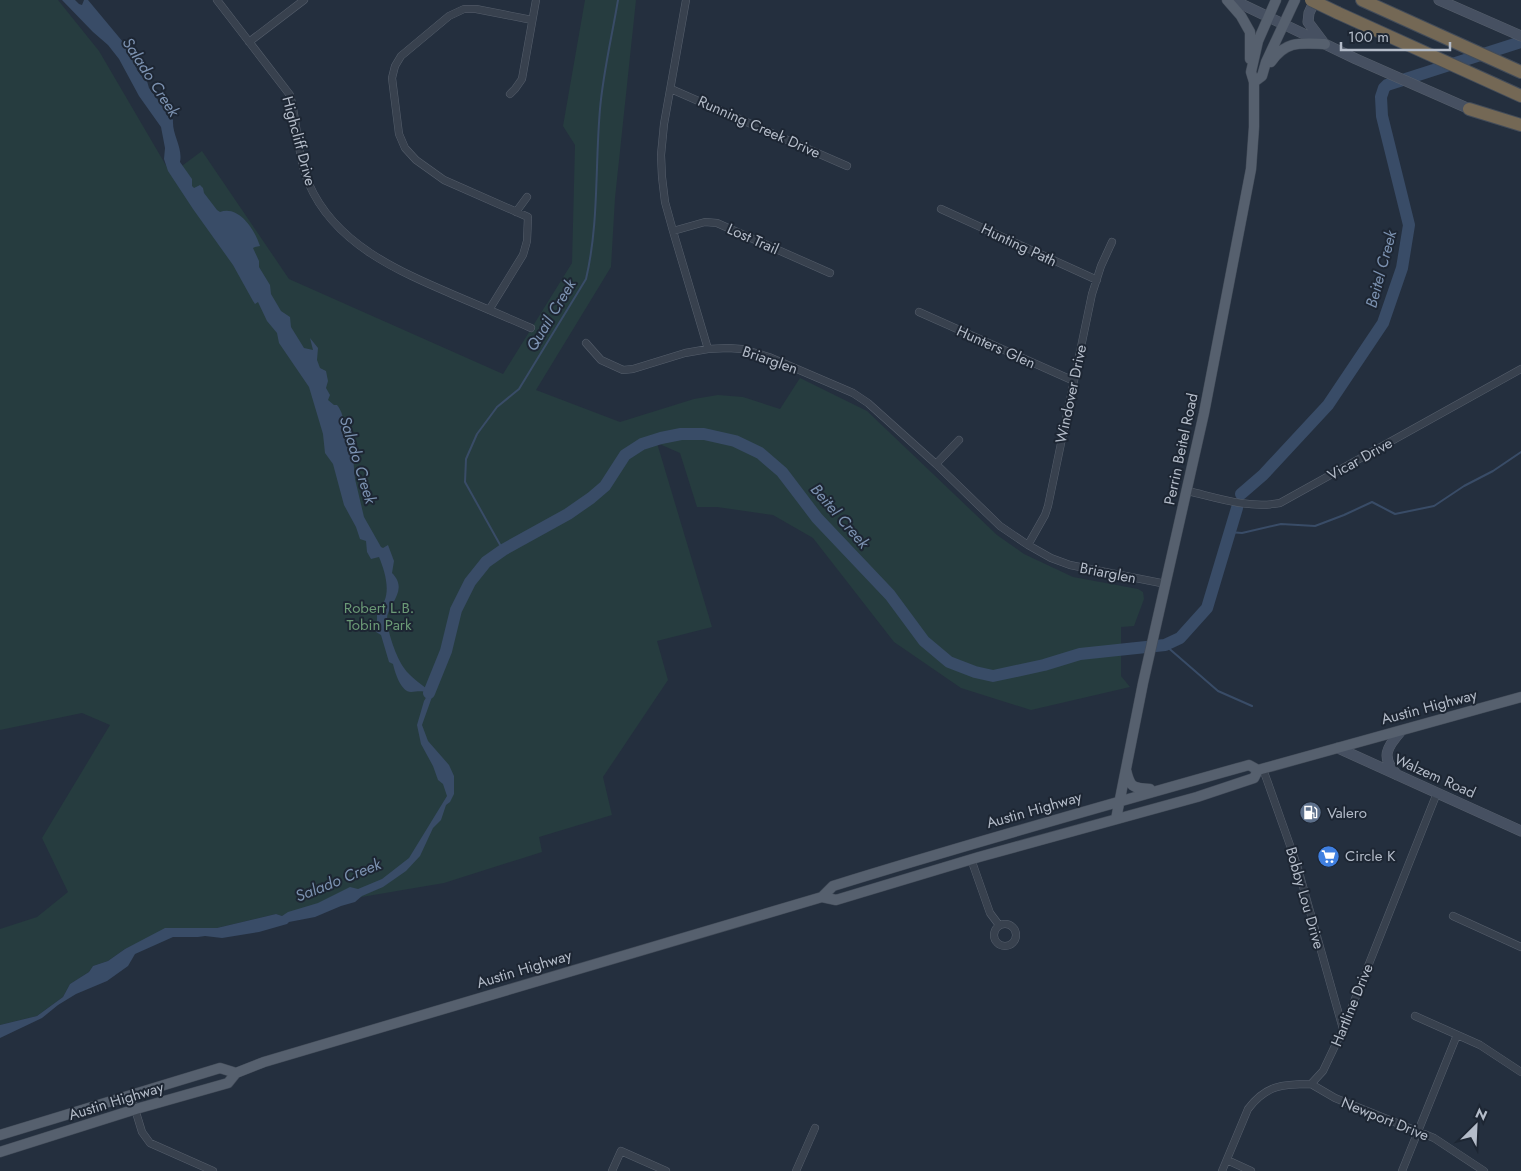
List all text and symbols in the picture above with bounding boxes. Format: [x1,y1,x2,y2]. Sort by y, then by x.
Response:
scale bar [1341,20,1450,52]
text: 100 m [1348,26,1389,48]
water label: Salado Creek [117,33,186,122]
street label: Running Creek Drive [694,90,824,164]
street label: Highcliff Drive [276,94,322,189]
street label: Lost Trail [724,218,782,260]
street label: Hunting Path [977,218,1061,272]
water label: Beitel Creek [1360,227,1403,310]
water label: Quail Creek [520,274,582,355]
street label: Hunters Glen [953,320,1039,374]
street label: Briarglen [739,340,801,380]
street label: Windover Drive [1050,342,1092,445]
street label: Perrin Beitel Road [1158,391,1204,507]
water label: Salado Creek [334,413,383,508]
street label: Vicar Drive [1324,432,1397,486]
water label: Beitel Creek [805,478,875,554]
street label: Briarglen [1078,557,1138,589]
park label: Robert L.B. Tobin Park [344,597,414,636]
street label: Austin Highway [1379,684,1480,730]
street label: Walzem Road [1391,748,1479,804]
street label: Austin Highway [984,786,1085,834]
fuel station icon: Valero [1299,801,1323,825]
place label: Valero [1327,802,1367,824]
street label: Bobby Lou Drive [1280,844,1330,952]
supermarket icon: Circle K [1317,844,1341,868]
place label: Circle K [1345,845,1396,867]
water label: Salado Creek [292,852,385,908]
street label: Austin Highway [474,944,575,994]
street label: Hartline Drive [1325,960,1379,1050]
street label: Austin Highway [66,1076,167,1126]
street label: Newport Drive [1338,1091,1432,1147]
north arrow [1451,1101,1501,1151]
text: N [1472,1103,1490,1126]

